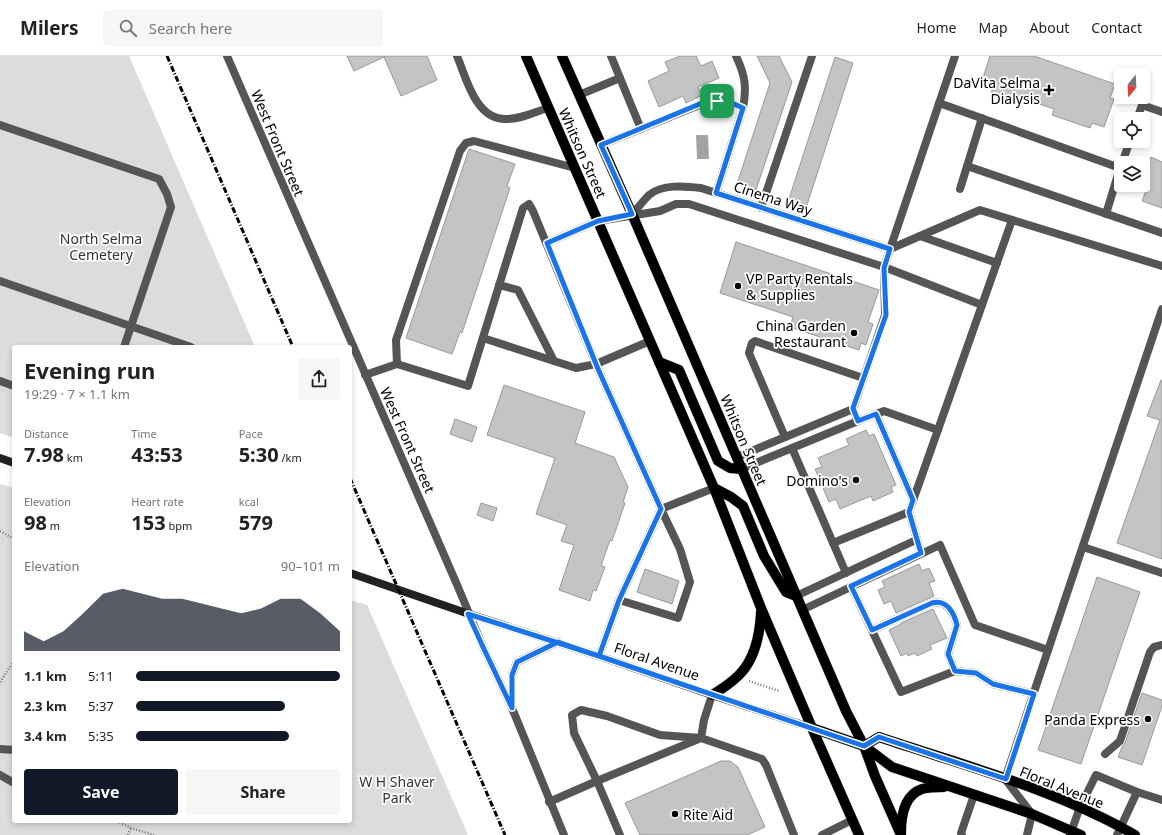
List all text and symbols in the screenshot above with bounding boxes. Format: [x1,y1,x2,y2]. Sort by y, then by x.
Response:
search box [103,10,383,46]
text: Milers [20,15,79,41]
icon: search [117,17,139,39]
text: Search here [149,18,232,38]
text: Home [917,18,956,37]
text: Map [978,18,1008,37]
text: About [1030,18,1069,37]
text: Contact [1091,18,1142,37]
north arrow [1114,68,1150,104]
map controls [1114,68,1150,192]
place label: DaVita Selma Dialysis [953,73,1040,108]
pin [700,84,734,118]
marker: DaVita Selma Dialysis [1043,84,1055,96]
street label: West Front Street [247,87,309,199]
icon: arrive [706,90,728,112]
street label: Whitson Street [555,105,611,201]
button: locate [1114,112,1150,148]
button: layers [1114,156,1150,192]
street label: Cinema Way [731,176,815,220]
park label: North Selma Cemetery [60,229,142,264]
place label: VP Party Rentals & Supplies [746,269,853,304]
marker: VP Party Rentals & Supplies [733,281,743,291]
place label: China Garden Restaurant [756,316,846,351]
marker: China Garden Restaurant [849,328,859,338]
text: Evening run [24,355,155,385]
button: share [298,358,340,400]
street label: West Front Street [376,384,440,496]
text: 19:29 · 7 × 1.1 km [24,385,130,403]
street label: Whitson Street [716,392,772,488]
text: Distance [24,426,69,441]
text: Time [131,426,157,441]
text: Pace [239,426,263,441]
text: 7.98 [24,441,64,468]
text: 43:53 [131,441,183,468]
text: 5:30 [239,441,279,468]
text: km [64,450,83,465]
text: /km [279,450,302,465]
place label: Domino's [786,471,848,490]
marker: Domino's [851,475,861,485]
text: Elevation [24,494,71,509]
text: Heart rate [131,494,184,509]
text: kcal [239,494,259,509]
text: 98 [24,509,47,536]
text: 153 [131,509,166,536]
text: 579 [239,509,273,536]
text: m [47,518,60,533]
text: bpm [166,518,192,533]
text: Elevation [24,557,80,575]
text: 90–101 m [281,557,340,575]
street label: Floral Avenue [612,638,702,685]
text: 1.1 km [24,667,67,685]
text: 5:11 [88,667,114,685]
text: 2.3 km [24,697,67,715]
text: 5:37 [88,697,114,715]
place label: Panda Express [1044,710,1140,729]
marker: Panda Express [1143,714,1153,724]
text: 3.4 km [24,727,67,745]
text: 5:35 [88,727,114,745]
street label: Floral Avenue [1017,761,1107,813]
button: Save [24,769,178,815]
button: Share [186,769,340,815]
park label: W H Shaver Park [359,772,435,807]
place label: Rite Aid [683,805,733,824]
marker: Rite Aid [670,809,680,819]

